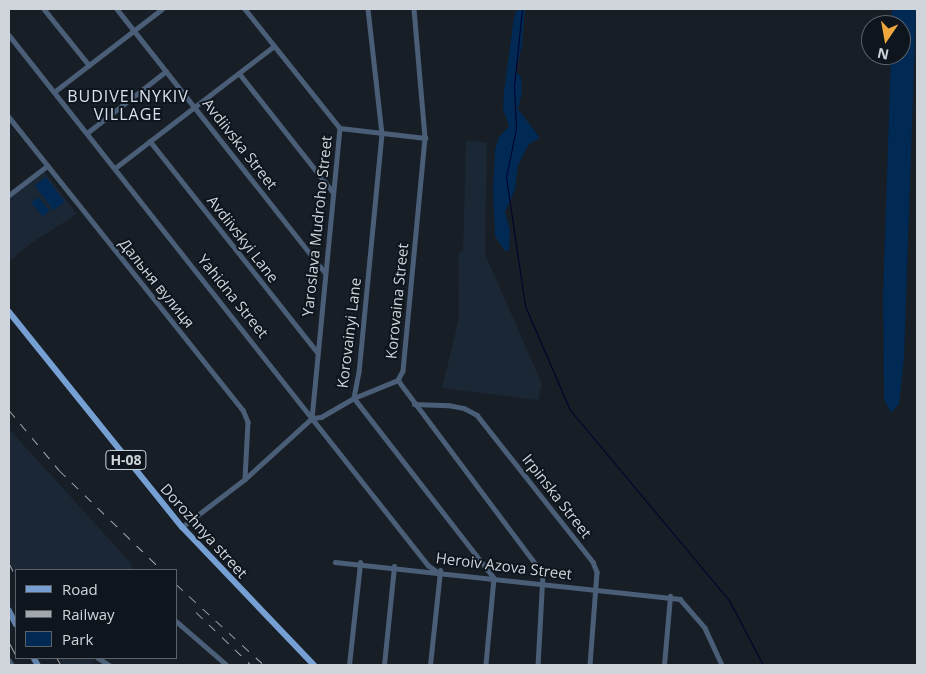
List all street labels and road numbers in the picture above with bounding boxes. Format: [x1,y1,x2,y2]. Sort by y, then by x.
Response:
street label: Avdiivska Street [199,95,281,193]
street label: Yaroslava Mudroho Street [299,135,335,317]
street label: Avdiivskyi Lane [204,192,282,286]
street label: Дальня вулиця [115,235,199,331]
street label: Korovaina Street [382,242,412,360]
street label: Yahidna Street [194,251,272,341]
street label: Korovainyi Lane [333,277,365,389]
road number: Н-08 [105,448,147,472]
street label: Irpinska Street [519,450,595,542]
street label: Dorozhnya street [157,480,251,582]
street label: Heroiv Azova Street [435,549,573,583]

